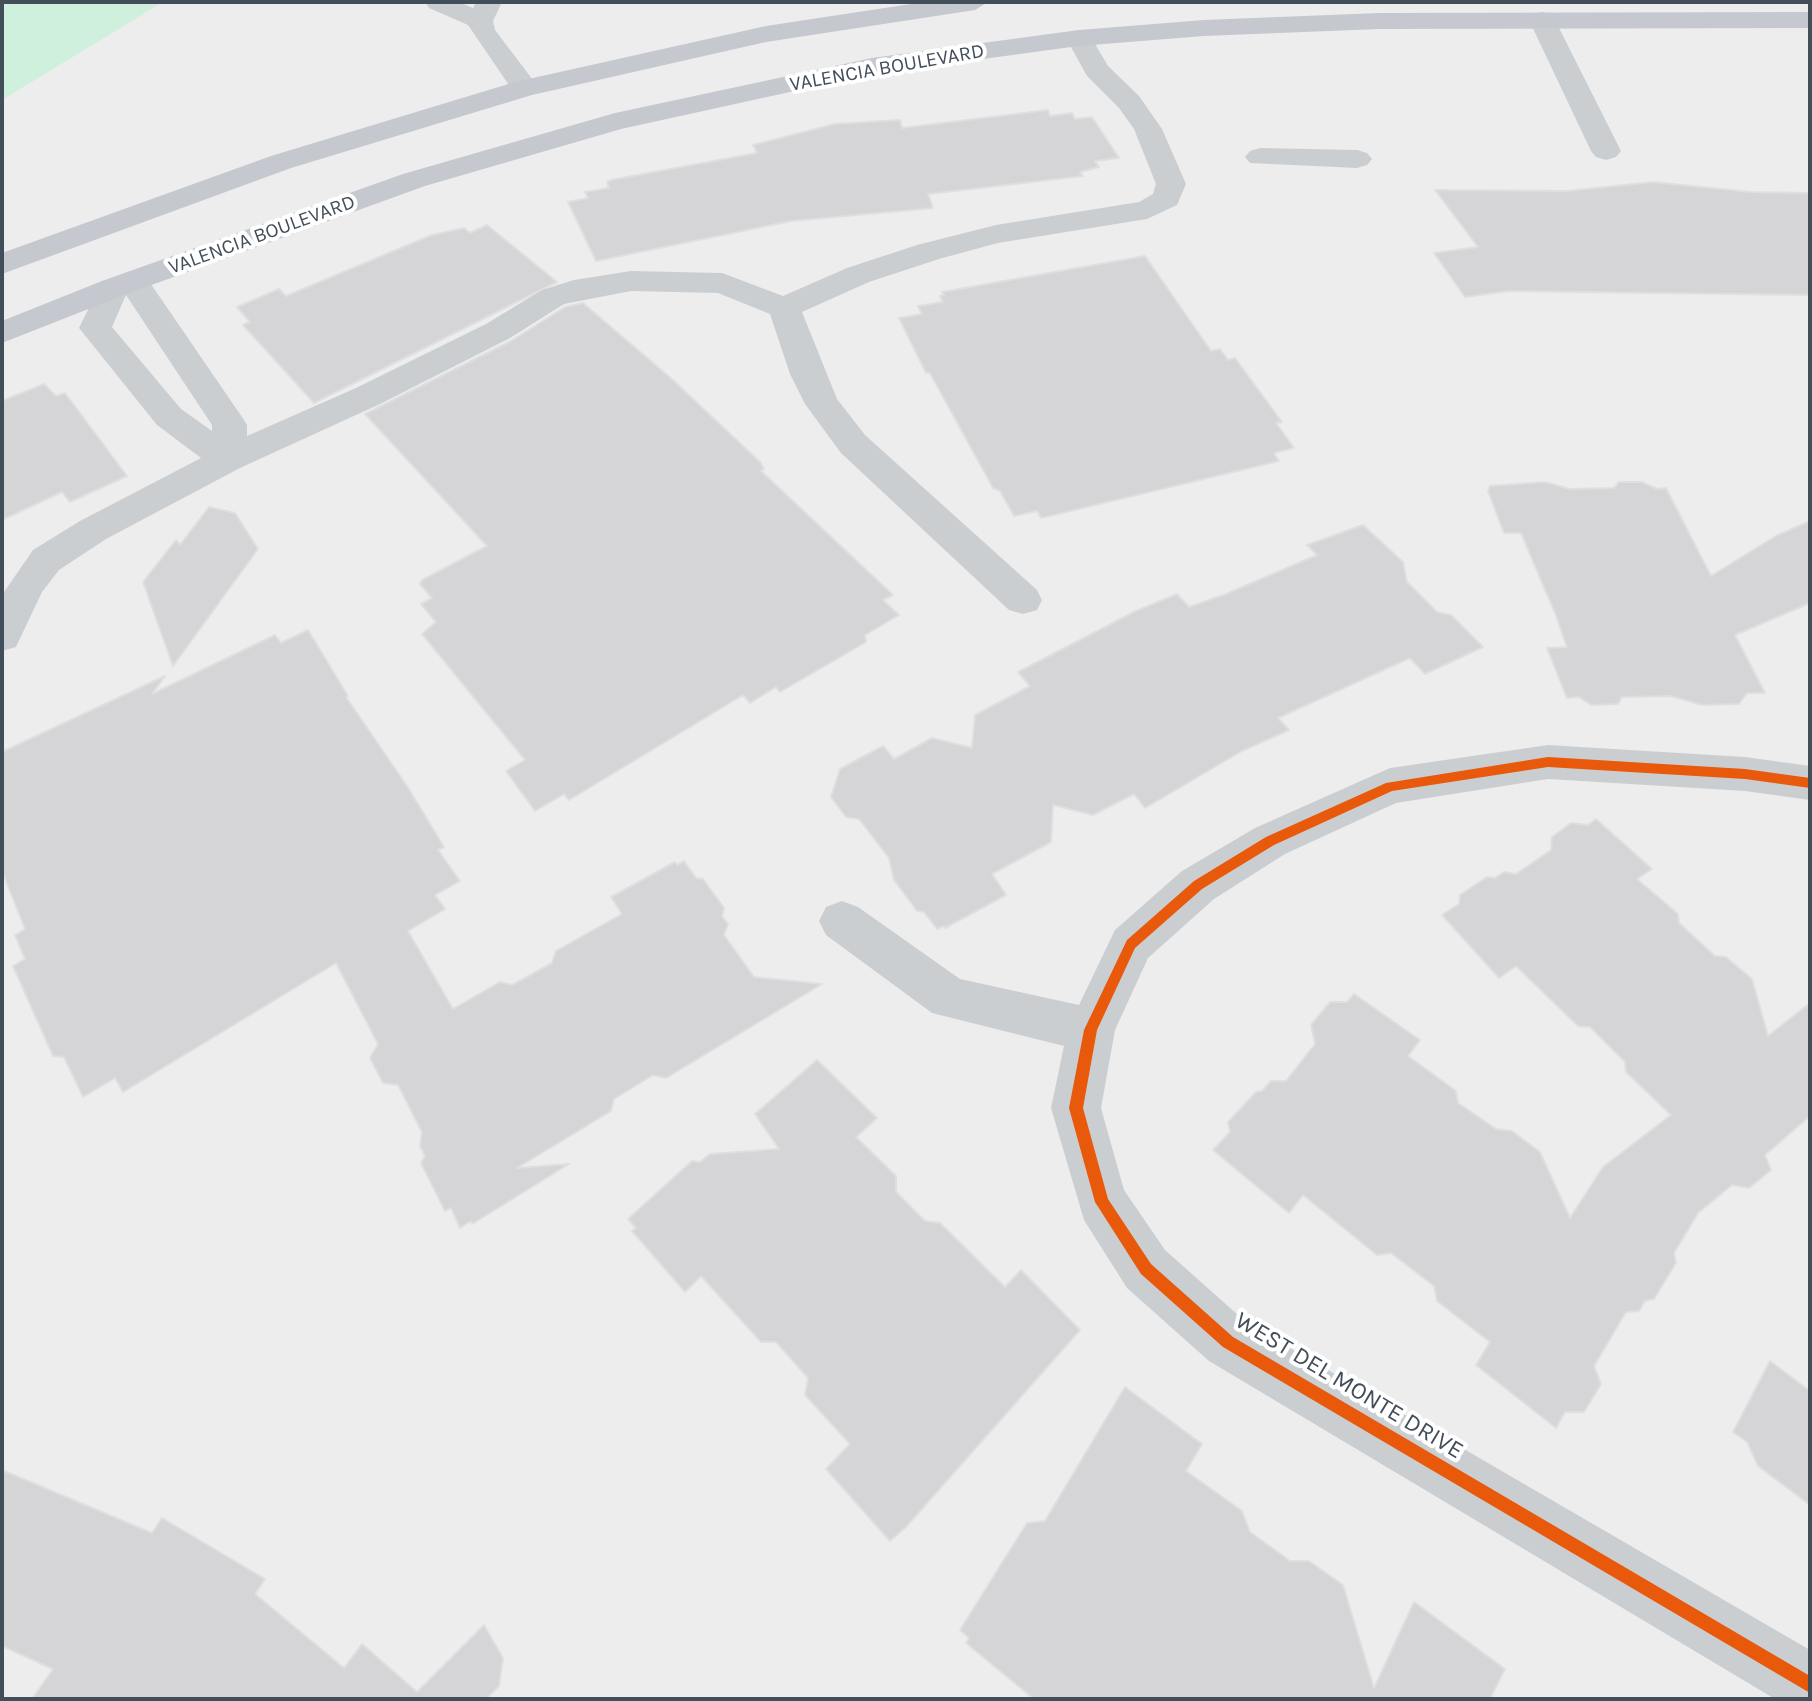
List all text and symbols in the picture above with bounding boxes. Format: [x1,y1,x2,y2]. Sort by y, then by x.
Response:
street label: VALENCIA BOULEVARD [788,39,986,97]
street label: VALENCIA BOULEVARD [165,190,359,280]
street label: WEST DEL MONTE DRIVE [1230,1306,1468,1466]

